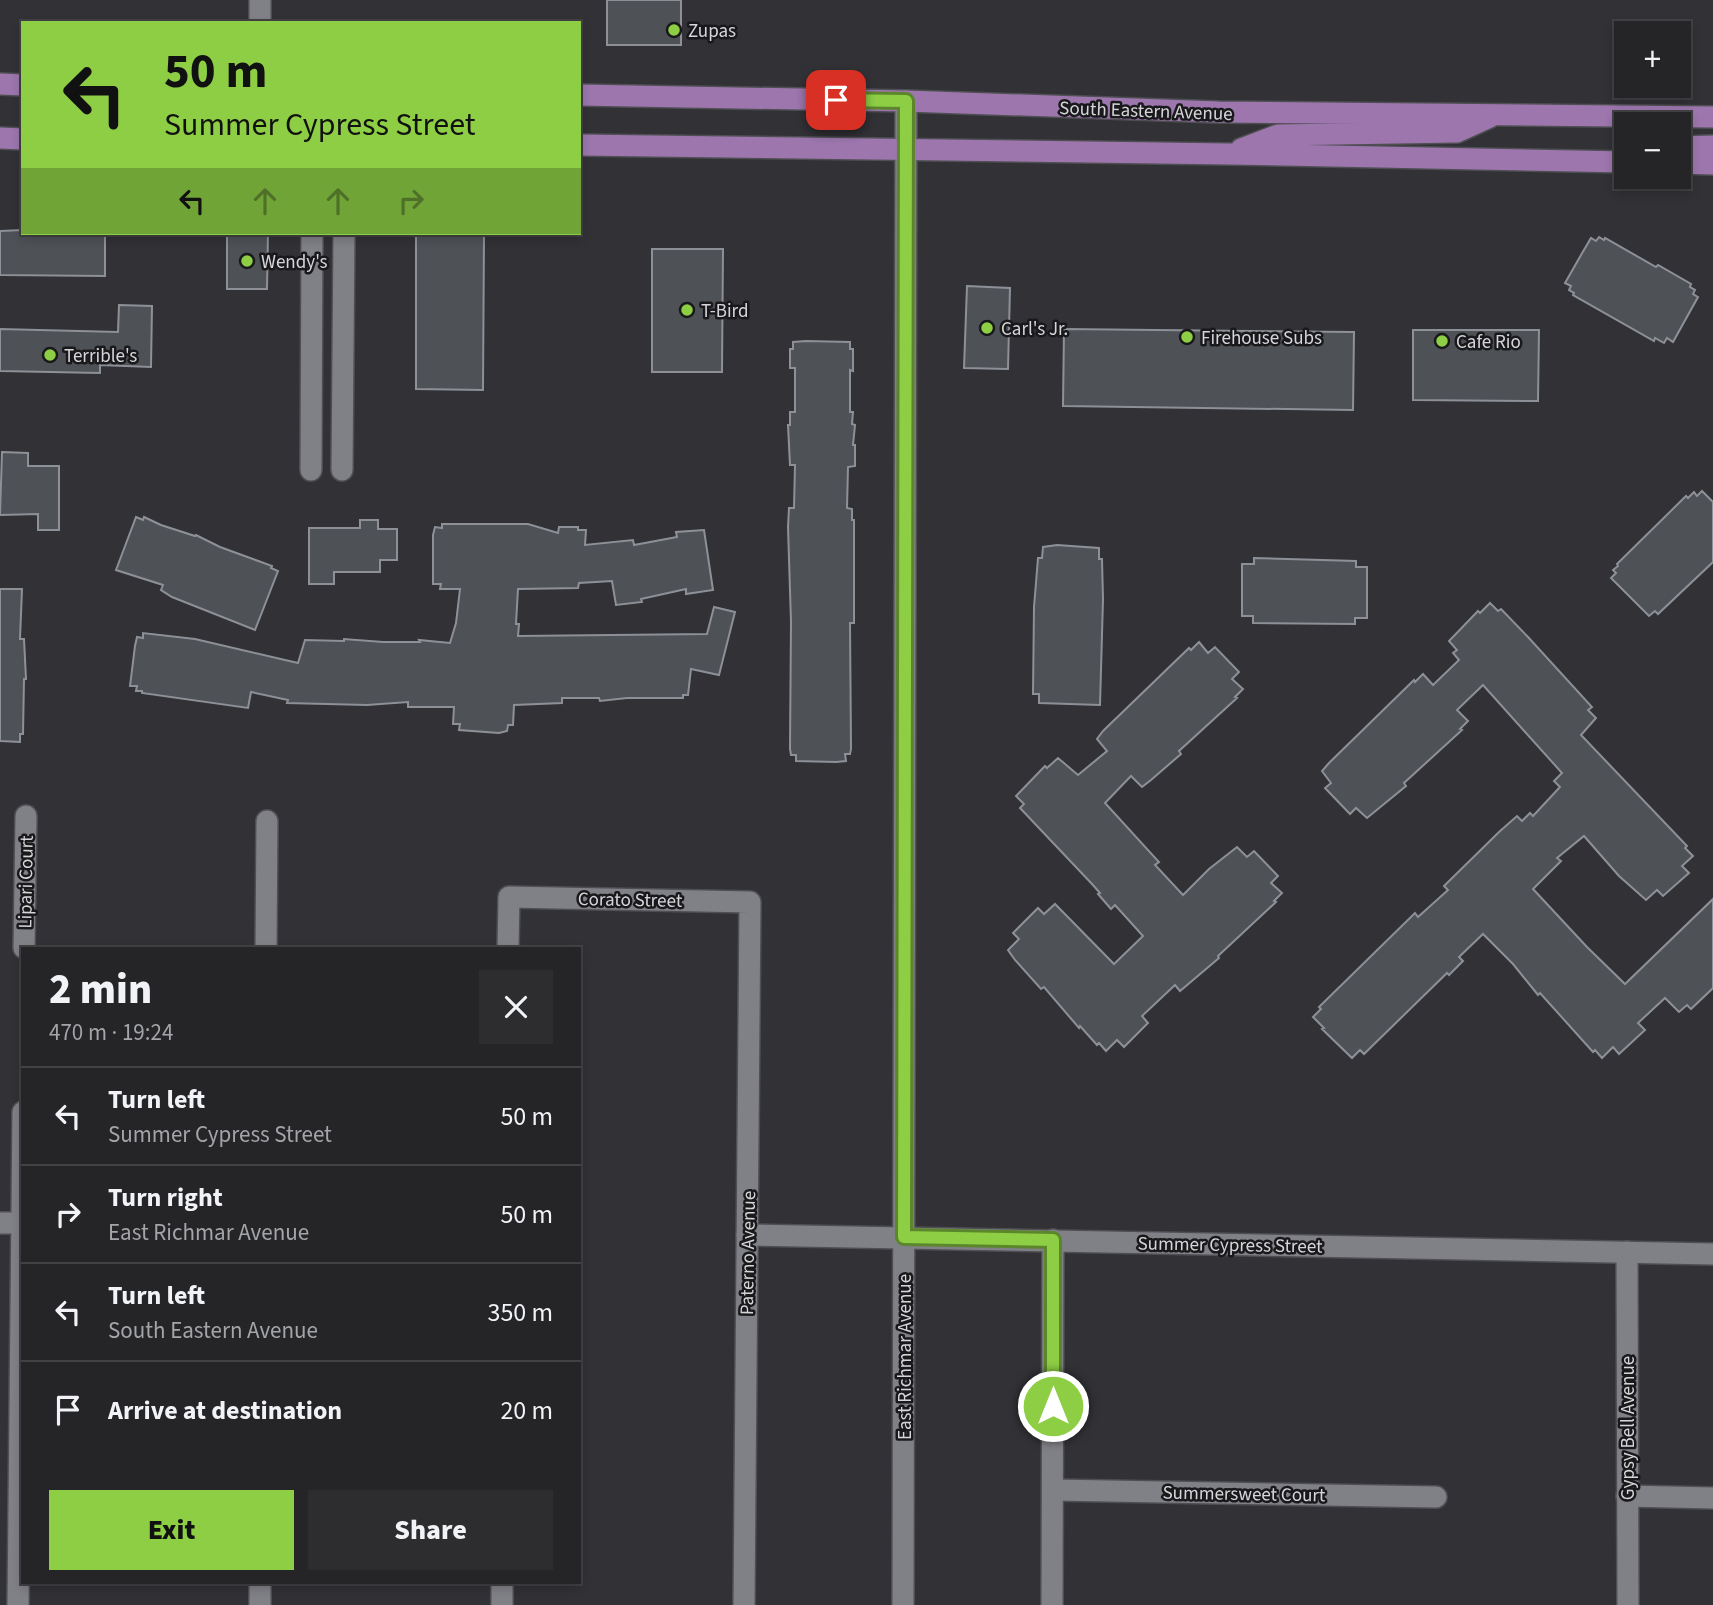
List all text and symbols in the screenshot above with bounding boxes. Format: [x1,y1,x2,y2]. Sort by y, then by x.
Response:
place label: Zupas [688,18,736,45]
map controls [1614,21,1691,189]
button: + [1614,21,1691,98]
marker: Zupas [666,22,682,38]
text: 50 m [164,37,268,107]
icon: left [49,49,140,140]
pin [806,70,866,130]
icon: arrive [817,81,855,119]
street label: South Eastern Avenue [1059,95,1233,128]
text: Summer Cypress Street [164,102,476,148]
button: − [1614,112,1691,189]
icon: left [173,182,211,220]
icon: ahead [246,182,284,220]
icon: ahead [319,182,357,220]
icon: right [392,182,430,220]
place label: Wendy's [261,249,328,276]
marker: Wendy's [239,253,255,269]
place label: T-Bird [701,298,749,325]
marker: T-Bird [679,302,695,318]
place label: Carl's Jr. [1001,316,1068,343]
marker: Carl's Jr. [979,320,995,336]
place label: Firehouse Subs [1201,325,1322,352]
marker: Firehouse Subs [1179,329,1195,345]
place label: Cafe Rio [1456,329,1521,356]
marker: Cafe Rio [1434,333,1450,349]
place label: Terrible's [64,343,137,370]
marker: Terrible's [42,347,58,363]
street label: Lipari Court [12,835,41,929]
street label: Corato Street [578,886,683,915]
text: 2 min [49,960,152,1020]
button: close [479,970,553,1044]
text: 470 m · 19:24 [49,1016,173,1049]
text: Turn left [108,1081,205,1118]
icon: left [49,1097,87,1135]
text: 50 m [500,1098,553,1135]
text: Summer Cypress Street [108,1118,332,1151]
text: Turn right [108,1179,223,1216]
street label: Paterno Avenue [734,1191,763,1316]
icon: right [49,1195,87,1233]
text: 50 m [500,1196,553,1233]
text: East Richmar Avenue [108,1216,309,1249]
street label: Summer Cypress Street [1137,1230,1323,1261]
street label: East Richmar Avenue [892,1274,919,1440]
text: Turn left [108,1277,205,1314]
icon: left [49,1293,87,1331]
text: 350 m [487,1294,553,1331]
text: South Eastern Avenue [108,1314,318,1347]
street label: Gypsy Bell Avenue [1615,1356,1642,1500]
position arrow [1016,1369,1090,1443]
icon: arrive [49,1391,87,1429]
text: Arrive at destination [108,1392,342,1429]
text: 20 m [500,1392,553,1429]
street label: Summersweet Court [1162,1480,1326,1509]
button: Exit [49,1490,294,1570]
button: Share [308,1490,553,1570]

